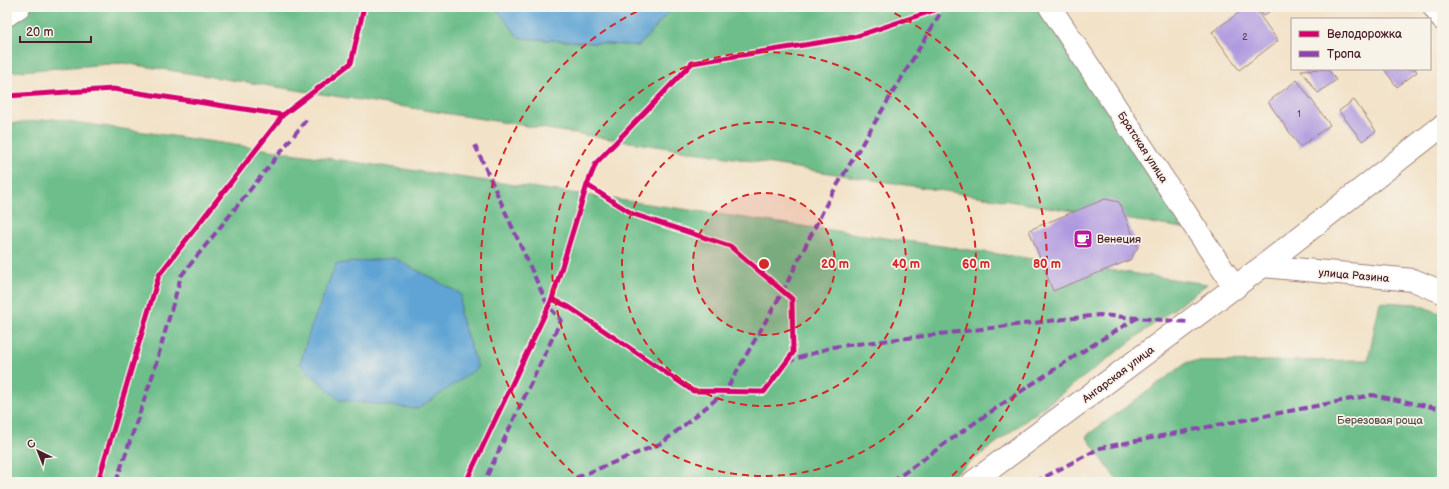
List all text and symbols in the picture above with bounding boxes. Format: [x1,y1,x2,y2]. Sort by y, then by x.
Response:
scale bar [20,18,91,44]
legend [1291,18,1431,70]
text: 20 m [26,25,53,40]
text: Велодорожка [1327,27,1402,42]
house number: 2 [1242,32,1248,43]
text: Тропа [1327,47,1361,62]
street label: Братская улица [1115,109,1171,186]
house number: 1 [1297,109,1301,120]
cafe icon: Венеция [1072,228,1094,250]
place label: Венеция [1097,233,1141,246]
centre of rings [757,257,771,271]
text: 20 m [821,257,849,272]
text: 40 m [892,257,920,272]
text: 60 m [962,257,990,272]
text: 80 m [1033,257,1061,272]
street label: улица Разина [1318,266,1390,285]
street label: Ангарская улица [1079,343,1157,406]
park label: Березовая роща [1337,414,1423,427]
north arrow [18,431,58,471]
text: С [24,436,39,451]

